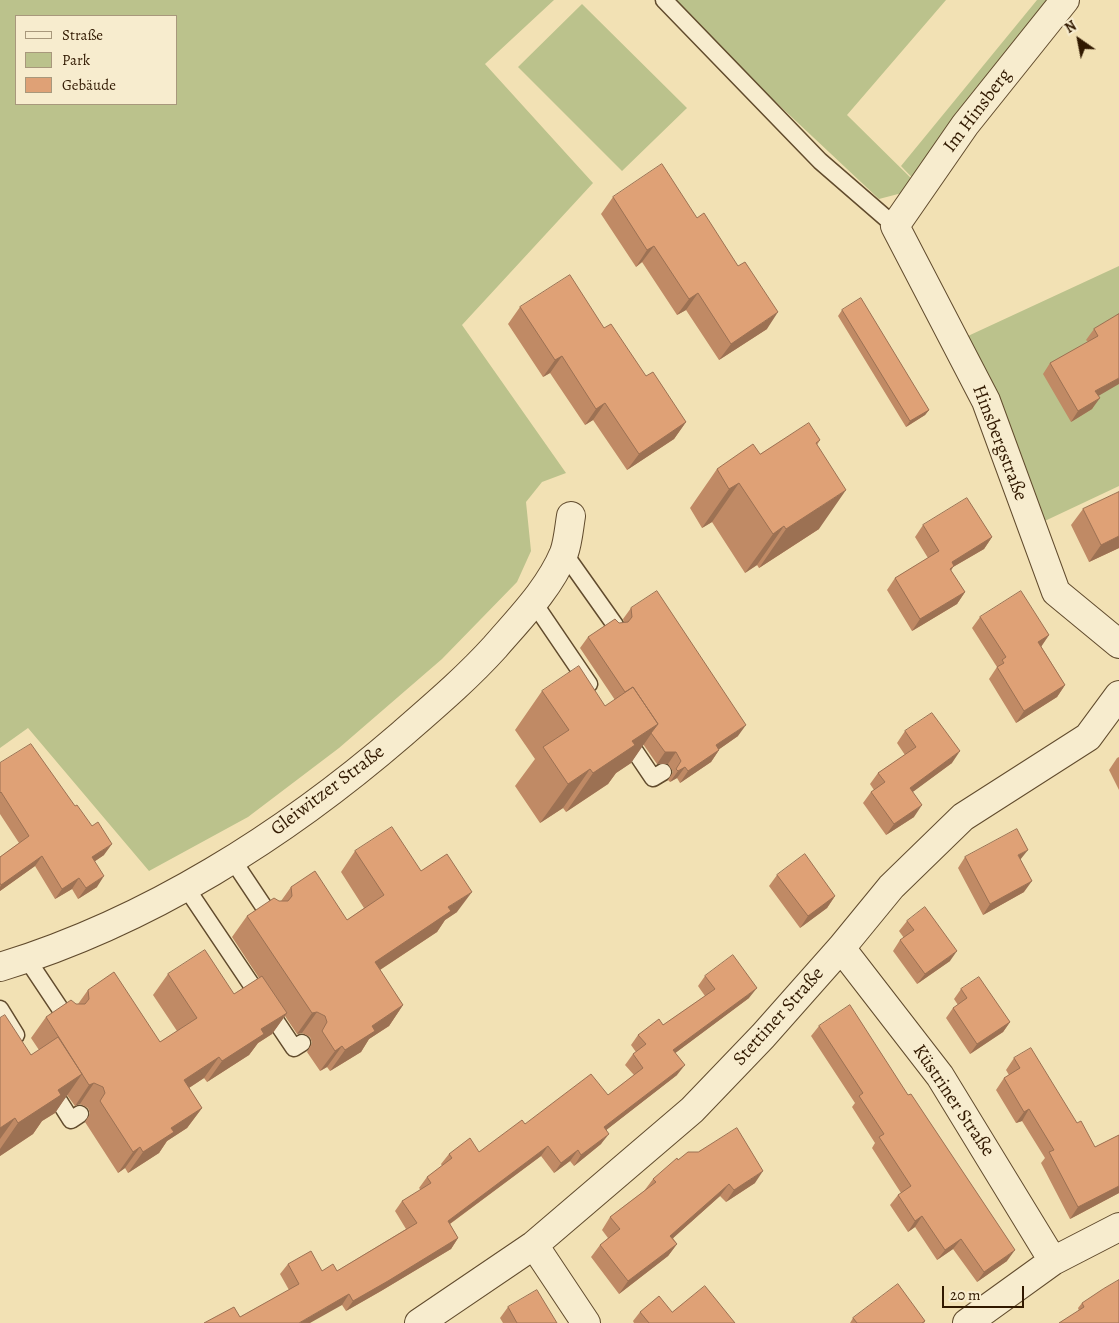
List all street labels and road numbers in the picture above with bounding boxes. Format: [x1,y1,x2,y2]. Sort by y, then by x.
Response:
street label: Im Hinsberg [939,65,1017,157]
street label: Hinsbergstraße [966,382,1032,504]
street label: Gleiwitzer Straße [267,741,389,841]
street label: Stettiner Straße [729,963,829,1071]
street label: Küstriner Straße [907,1041,999,1161]

